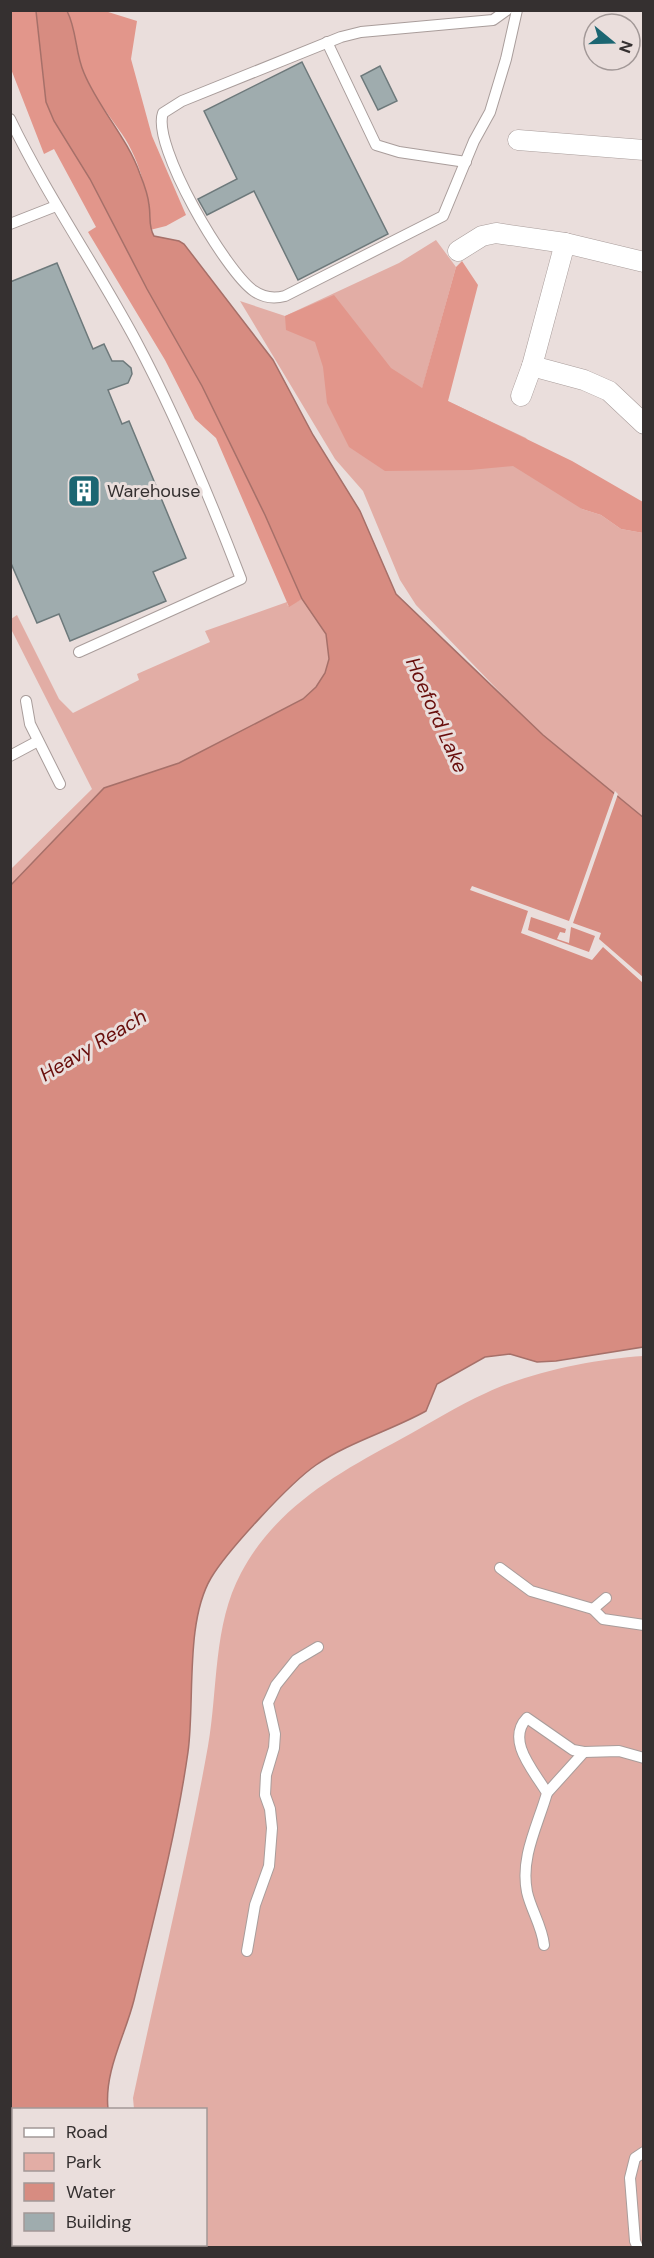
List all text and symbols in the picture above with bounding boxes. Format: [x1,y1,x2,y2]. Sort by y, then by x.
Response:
north arrow [582,12,642,72]
text: N [614,38,638,56]
building icon: Warehouse [66,473,102,509]
place label: Warehouse [107,479,200,503]
water label: Hoeford Lake [400,653,474,777]
water label: Heavy Reach [35,1003,151,1087]
legend [12,2108,207,2246]
text: Road [66,2120,108,2144]
text: Park [66,2150,102,2174]
text: Water [66,2180,116,2204]
text: Building [66,2210,131,2234]

